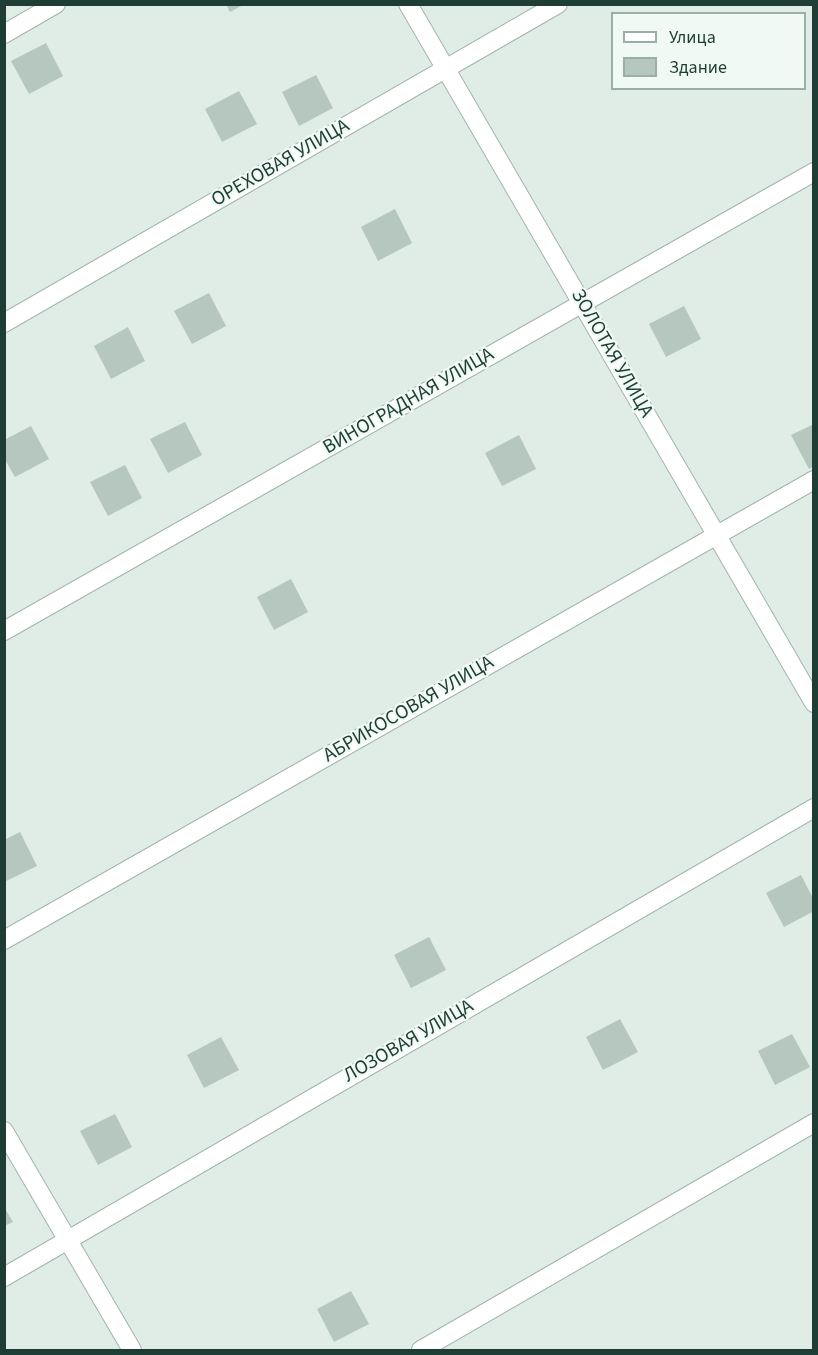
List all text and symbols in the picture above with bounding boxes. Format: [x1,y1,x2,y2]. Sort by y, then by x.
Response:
legend [611,12,806,90]
text: Улица [669,25,716,50]
text: Здание [669,55,727,80]
street label: ОРЕХОВАЯ УЛИЦА [208,115,354,213]
street label: ЗОЛОТАЯ УЛИЦА [565,286,657,422]
street label: ВИНОГРАДНАЯ УЛИЦА [319,343,499,461]
street label: АБРИКОСОВАЯ УЛИЦА [320,651,498,769]
street label: ЛОЗОВАЯ УЛИЦА [340,995,478,1089]

